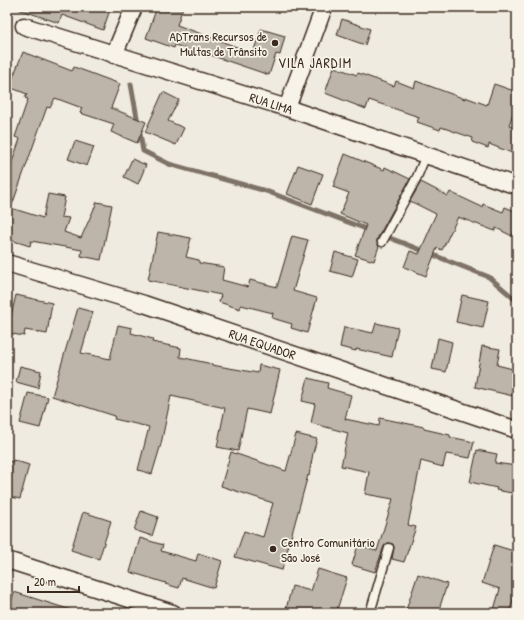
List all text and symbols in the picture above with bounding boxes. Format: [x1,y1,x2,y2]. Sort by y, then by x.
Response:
place label: ADTrans Recursos de Multas de Trânsito [170,27,267,60]
marker: ADTrans Recursos de Multas de Trânsito [270,38,280,48]
district label: VILA JARDIM [278,53,352,72]
street label: RUA LIMA [247,88,296,119]
street label: RUA EQUADOR [227,324,298,364]
place label: Centro Comunitário São José [281,533,375,566]
marker: Centro Comunitário São José [268,544,278,554]
scale bar [28,568,79,594]
text: 20 m [34,573,56,590]

